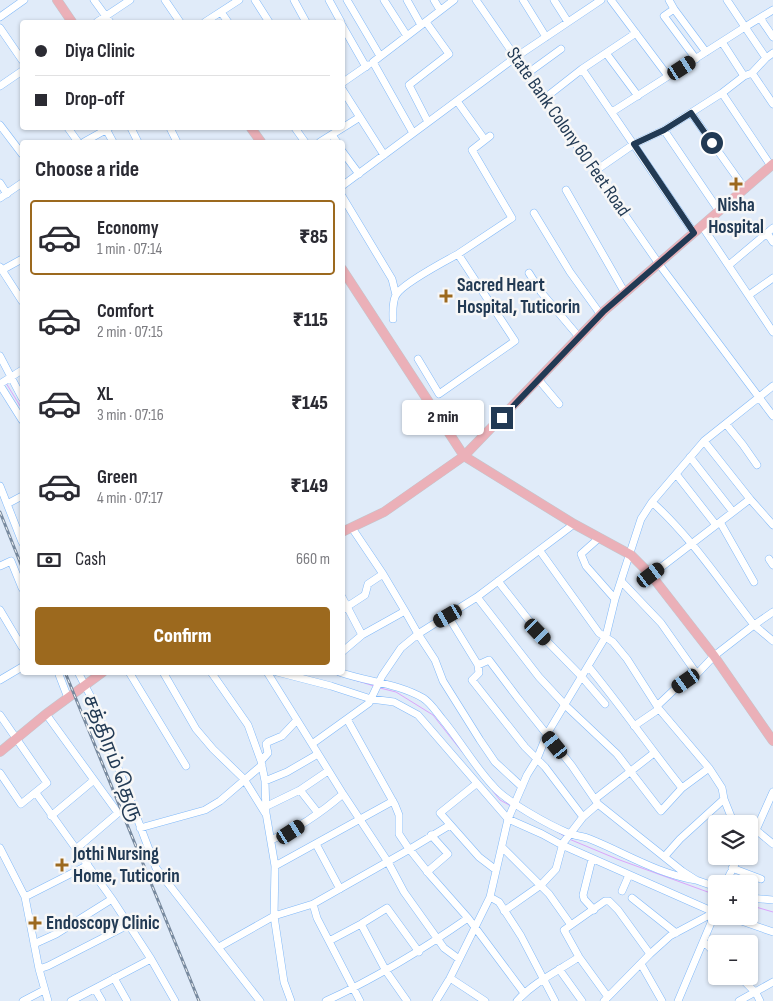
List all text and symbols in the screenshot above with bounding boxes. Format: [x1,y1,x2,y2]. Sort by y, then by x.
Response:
text: Diya Clinic [65,40,135,63]
street label: State Bank Colony 60 Feet Road [501,43,635,221]
car [665,54,698,82]
text: Drop-off [65,88,125,111]
route start [701,132,723,154]
text: Choose a ride [35,156,139,183]
marker: Nisha Hospital [729,177,743,191]
place label: Nisha Hospital [708,194,764,239]
icon: car [37,215,82,260]
text: Economy [97,217,159,240]
text: ₹85 [299,226,328,249]
text: 1 min · 07:14 [97,240,162,259]
place label: Sacred Heart Hospital, Tuticorin [457,274,580,319]
marker: Sacred Heart Hospital, Tuticorin [439,289,453,303]
icon: car [37,298,82,343]
text: Comfort [97,300,154,323]
text: ₹115 [293,309,328,332]
text: 2 min · 07:15 [97,323,163,342]
icon: car [37,381,82,426]
text: XL [97,383,113,406]
text: ₹145 [291,392,328,415]
callout: 2 min [402,400,484,436]
text: 3 min · 07:16 [97,406,164,425]
route end [491,407,513,429]
text: 2 min [427,408,459,427]
icon: car [37,464,82,509]
text: Green [97,466,137,489]
text: ₹149 [291,475,328,498]
text: 4 min · 07:17 [97,489,163,508]
icon: cash [35,546,63,574]
text: Cash [75,548,106,571]
text: 660 m [296,550,330,569]
car [634,560,667,590]
car [431,602,464,630]
button: Confirm [35,607,330,665]
car [522,616,553,648]
car [669,666,702,696]
street label: சத்திரம் தெரு [77,691,148,825]
car [539,729,570,761]
map controls [708,815,758,985]
button: layers [708,815,758,865]
car [274,818,307,846]
place label: Jothi Nursing Home, Tuticorin [72,843,180,888]
marker: Jothi Nursing Home, Tuticorin [55,858,69,872]
button: + [708,875,758,925]
place label: Endoscopy Clinic [46,912,160,935]
marker: Endoscopy Clinic [28,916,42,930]
button: − [708,935,758,985]

